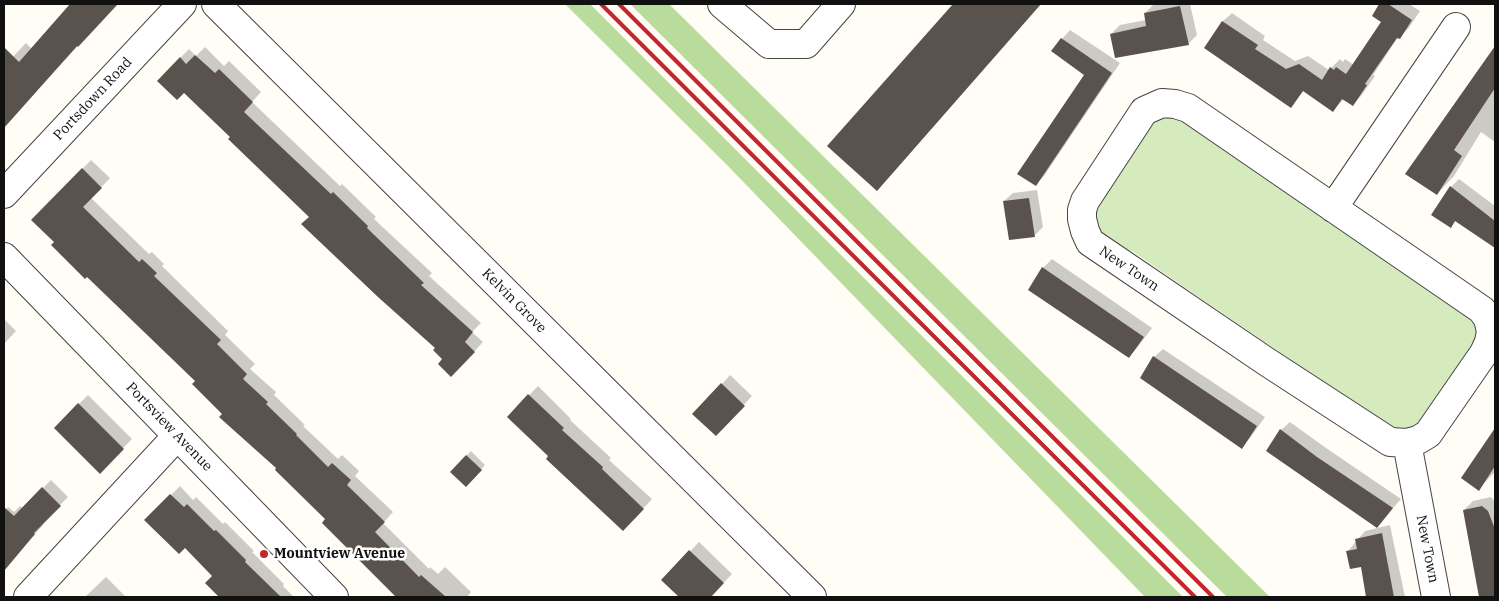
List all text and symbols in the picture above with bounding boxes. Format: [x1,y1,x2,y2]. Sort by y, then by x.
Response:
street label: Portsdown Road [50,54,136,144]
street label: New Town [1096,243,1162,295]
street label: Kelvin Grove [478,265,550,337]
street label: Portsview Avenue [122,379,216,475]
street label: New Town [1412,514,1442,584]
place label: Mountview Avenue [274,546,405,562]
marker: Mountview Avenue [258,548,270,560]

